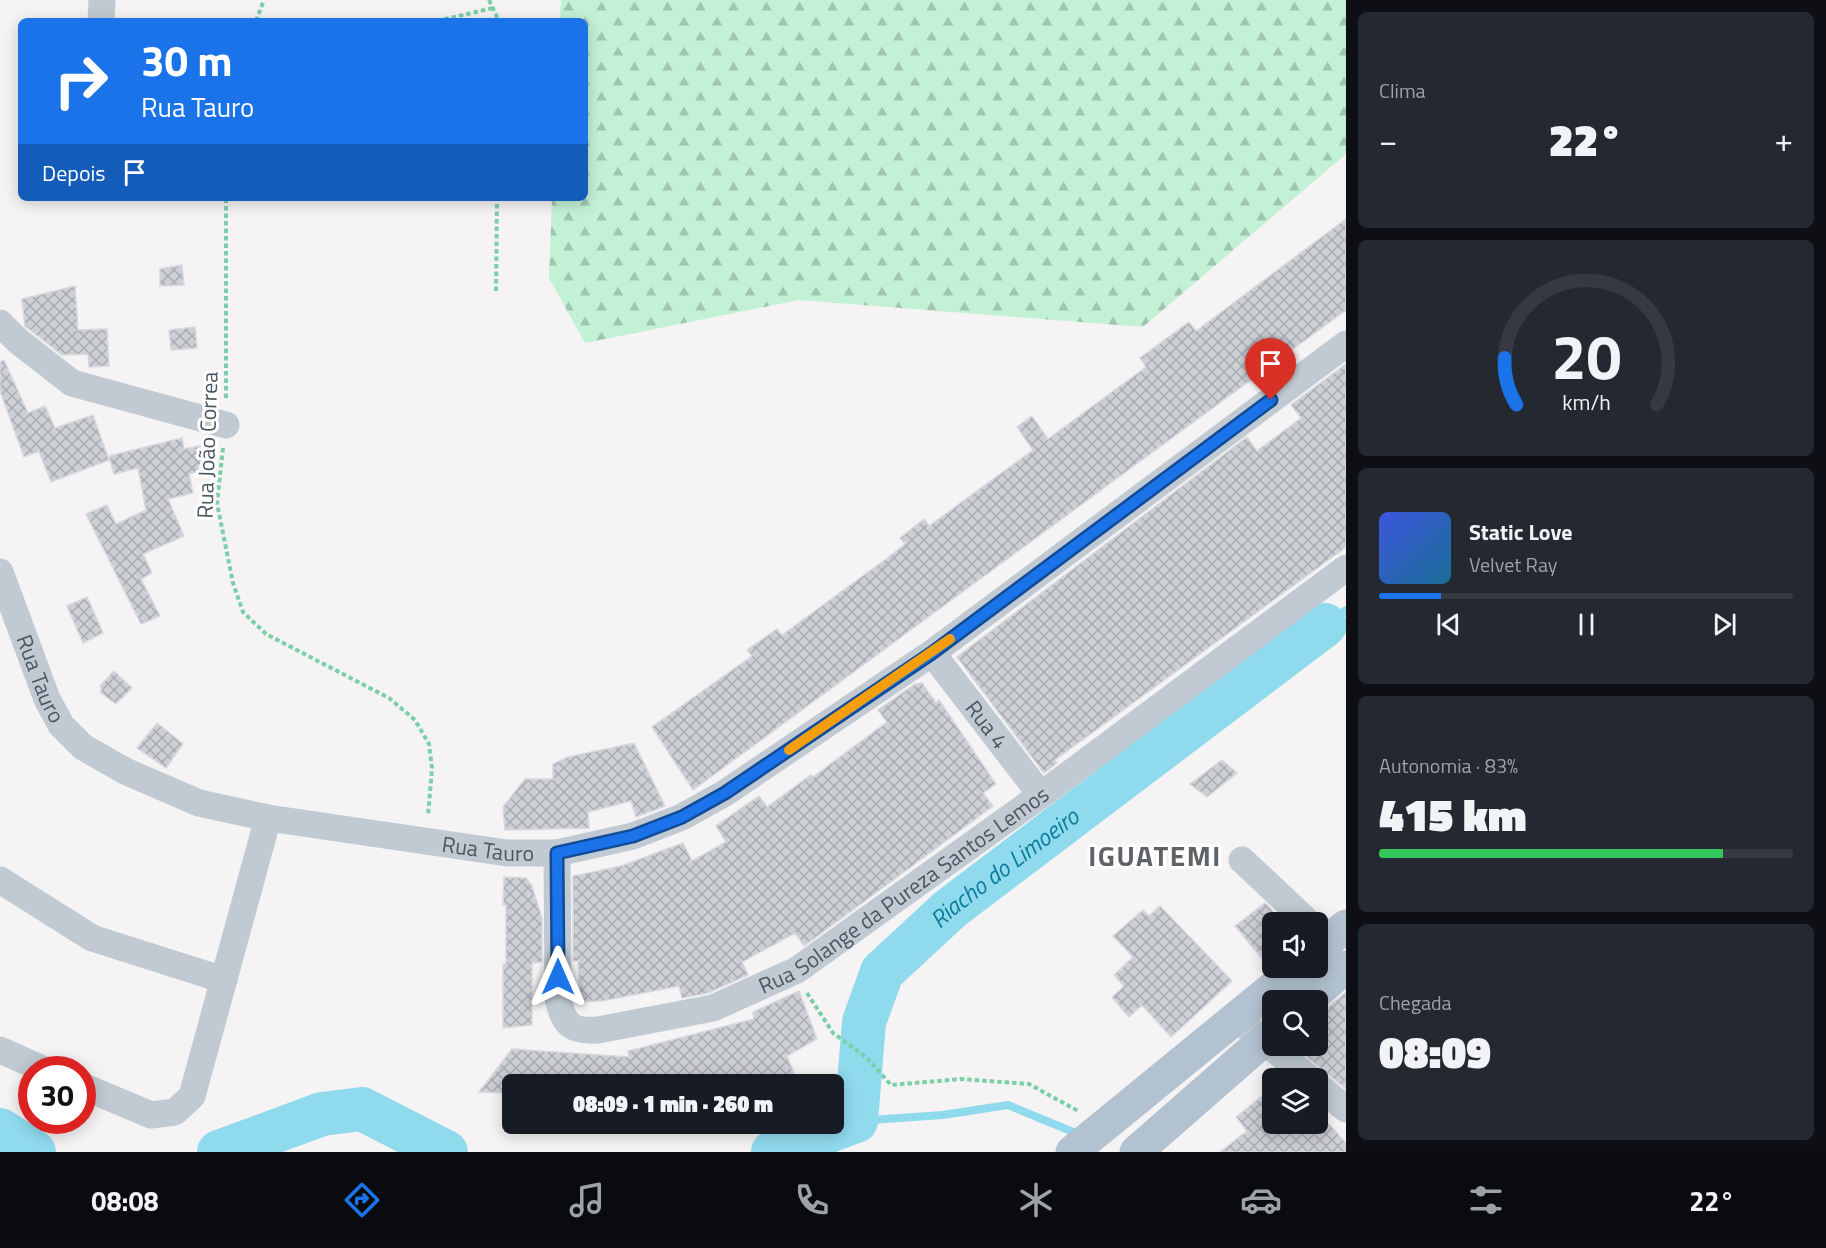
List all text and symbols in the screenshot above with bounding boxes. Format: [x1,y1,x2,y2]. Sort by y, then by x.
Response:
text: 30 m [141,28,233,92]
icon: right [42,42,120,120]
text: Clima [1379,75,1426,106]
text: Rua Tauro [141,86,254,127]
text: 22° [1549,105,1623,173]
text: − [1379,115,1397,165]
text: + [1775,115,1793,165]
text: Depois [42,156,106,190]
icon: arrive [118,156,151,189]
text: 20 [1551,308,1621,403]
pin [1245,338,1296,400]
icon: arrive [1254,347,1287,380]
street label: Rua João Correa [187,371,227,519]
text: km/h [1562,386,1610,418]
text: Static Love [1469,515,1572,549]
text: Velvet Ray [1469,549,1558,580]
icon: previous [1432,608,1465,641]
icon: pause [1570,608,1603,641]
icon: next [1708,608,1741,641]
street label: Rua Tauro [8,630,74,729]
street label: Rua 4 [957,693,1017,756]
text: Autonomia · 83% [1379,750,1518,781]
street label: Rua Solange da Pureza Santos Lemos [753,778,1056,1002]
text: 415 km [1379,780,1527,848]
water label: Riacho do Limoeiro [921,798,1087,936]
street label: Rua Tauro [440,827,534,870]
district label: IGUATEMI [1088,834,1222,877]
map controls [1262,912,1328,1134]
button: sound [1262,912,1328,978]
position arrow [526,945,590,1009]
text: Chegada [1379,987,1452,1018]
button: search [1262,990,1328,1056]
text: 08:09 [1379,1017,1491,1085]
speed limit sign: 30 [18,1056,96,1134]
button: layers [1262,1068,1328,1134]
text: 08:09 · 1 min · 260 m [573,1087,773,1121]
icon: directions [341,1179,383,1221]
icon: music [566,1179,608,1221]
icon: phone [791,1179,833,1221]
icon: climate [1015,1179,1057,1221]
icon: car [1240,1179,1282,1221]
icon: filters [1465,1179,1507,1221]
text: 08:08 [91,1180,159,1221]
text: 22° [1689,1180,1735,1221]

